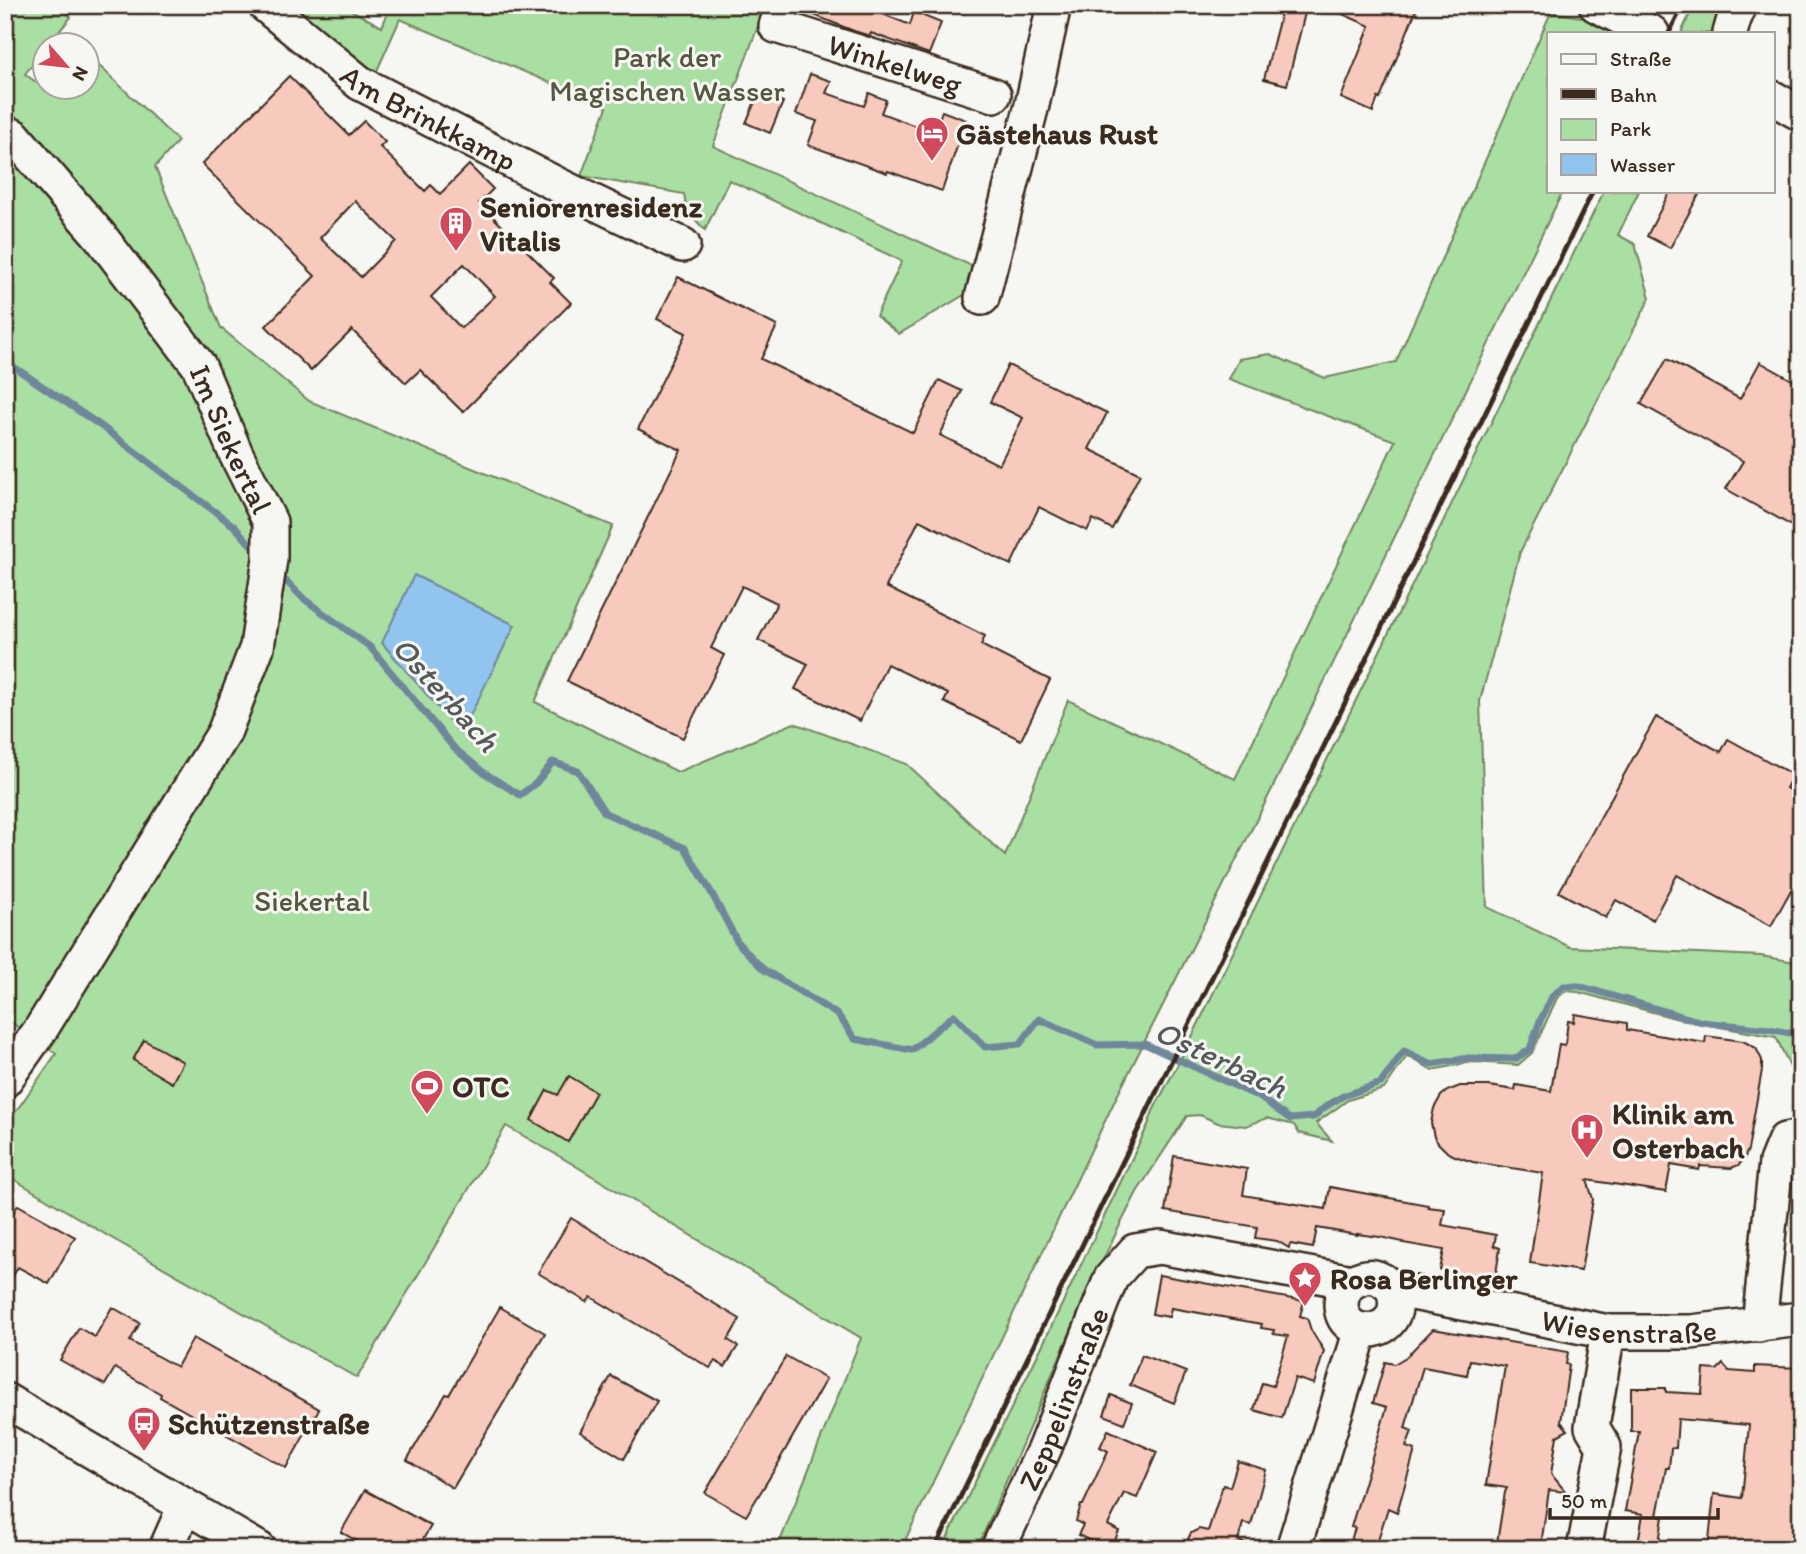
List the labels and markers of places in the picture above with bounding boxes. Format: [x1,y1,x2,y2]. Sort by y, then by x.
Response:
hotel icon: Gästehaus Rust [913,114,951,163]
place label: Gästehaus Rust [956,115,1158,152]
place label: Seniorenresidenz Vitalis [480,188,702,259]
building icon: Seniorenresidenz Vitalis [437,204,475,253]
sports icon: OTC [408,1067,446,1116]
place label: OTC [452,1068,510,1105]
place label: Klinik am Osterbach [1612,1095,1746,1166]
hospital icon: Klinik am Osterbach [1568,1111,1606,1160]
place icon: Rosa Berlinger [1286,1259,1324,1308]
place label: Rosa Berlinger [1330,1260,1518,1297]
bus stop icon: Schützenstraße [125,1404,163,1453]
place label: Schützenstraße [168,1405,370,1442]

